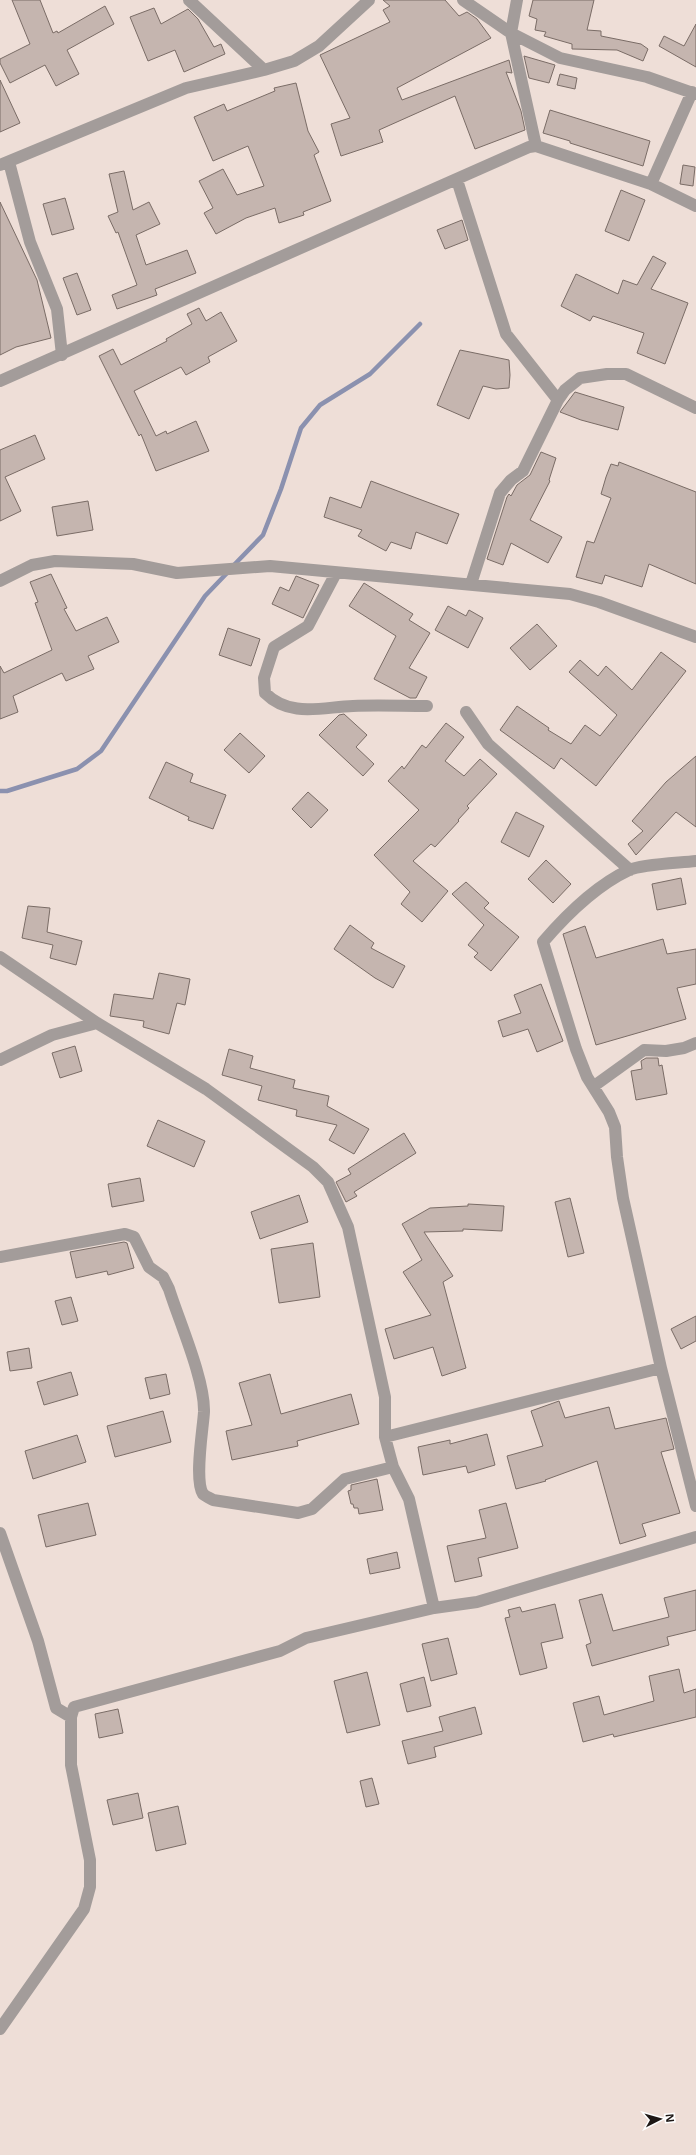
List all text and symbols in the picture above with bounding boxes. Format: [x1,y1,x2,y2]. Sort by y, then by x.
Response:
north arrow [640,2099,680,2139]
text: N [663,2113,678,2123]

